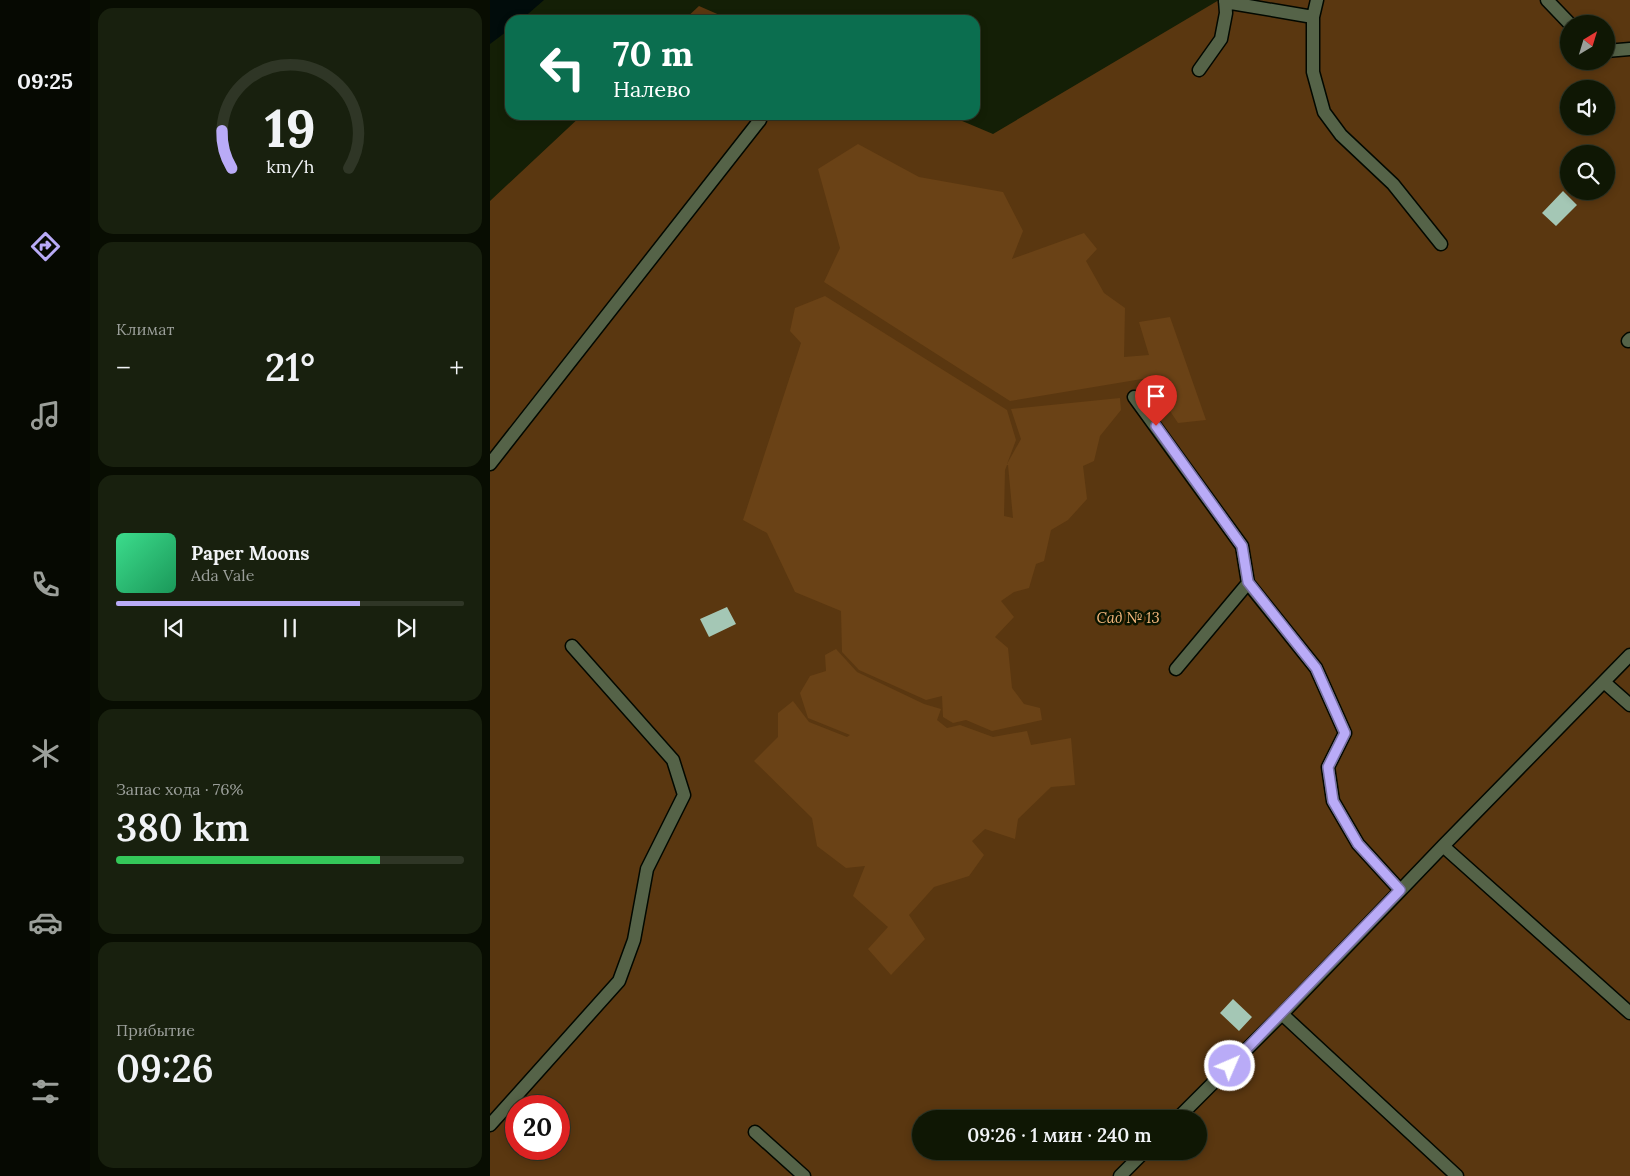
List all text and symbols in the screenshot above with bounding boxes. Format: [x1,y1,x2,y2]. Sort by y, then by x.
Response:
north arrow [1560,15,1615,70]
map controls [1560,15,1615,200]
text: 70 m [613,31,693,76]
icon: left [530,35,595,100]
text: 09:25 [17,67,73,95]
text: Налево [613,75,691,103]
button: sound [1560,80,1615,135]
text: 19 [264,95,316,161]
button: search [1560,145,1615,200]
text: km/h [266,155,314,178]
icon: directions [28,229,63,264]
text: Климат [116,319,174,339]
text: 21° [265,343,315,391]
text: − [116,350,131,386]
text: + [449,350,464,386]
pin [1135,375,1177,426]
icon: arrive [1142,382,1170,410]
icon: music [28,398,63,433]
text: Paper Moons [191,541,310,565]
text: Ada Vale [191,565,254,585]
icon: phone [28,567,63,602]
park label: Сад № 13 [1096,608,1160,627]
icon: previous [160,614,188,642]
icon: pause [276,614,304,642]
icon: next [392,614,420,642]
icon: climate [28,736,63,771]
text: Запас хода · 76% [116,779,243,799]
text: 380 km [116,803,249,851]
icon: car [28,905,63,940]
text: Прибытие [116,1020,195,1040]
position arrow [1203,1039,1255,1091]
text: 09:26 [116,1044,214,1092]
icon: filters [28,1074,63,1109]
speed limit sign: 20 [505,1095,570,1160]
text: 09:26 · 1 мин · 240 m [967,1123,1152,1147]

